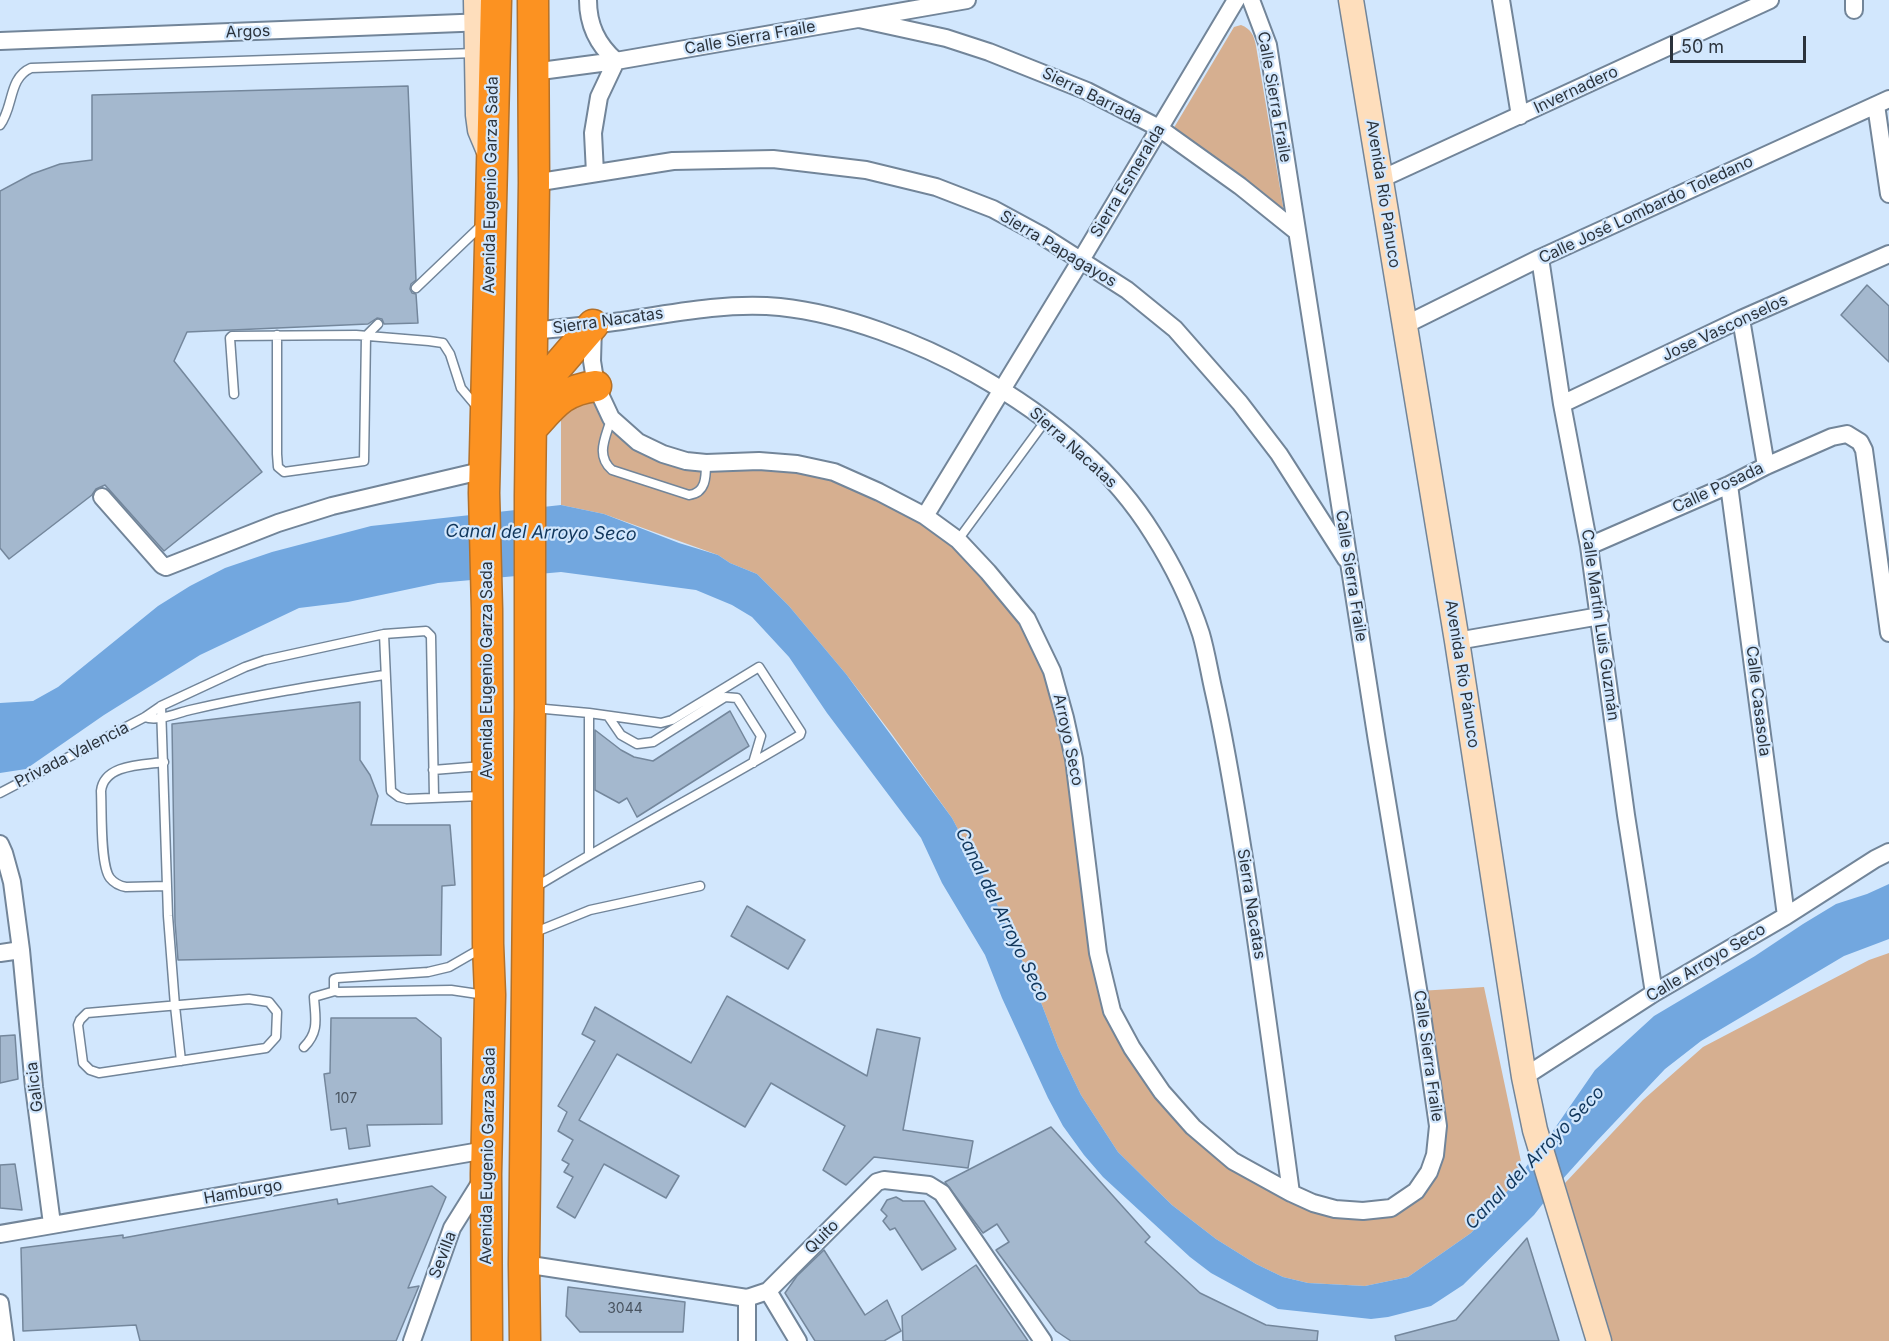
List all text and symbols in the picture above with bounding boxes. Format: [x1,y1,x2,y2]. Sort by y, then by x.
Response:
street label: Calle Sierra Fraile [683,17,817,59]
street label: Argos [225,22,271,42]
scale bar [1673,24,1810,62]
street label: Calle Sierra Fraile [1253,30,1295,164]
text: 50 m [1681,36,1724,57]
street label: Invernadero [1531,62,1621,118]
street label: Sierra Barrada [1039,64,1145,128]
street label: Avenida Eugenio Garza Sada [480,76,502,294]
street label: Avenida Río Pánuco [1362,119,1404,269]
street label: Sierra Esmeralda [1087,121,1169,241]
street label: Calle José Lombardo Toledano [1536,152,1756,268]
street label: Sierra Papagayos [996,207,1120,291]
street label: Jose Vasconselos [1659,290,1791,366]
street label: Sierra Nacatas [552,304,664,338]
street label: Sierra Nacatas [1025,404,1121,492]
street label: Calle Posada [1669,459,1767,517]
street label: Calle Sierra Fraile [1331,509,1371,643]
water label: Canal del Arroyo Seco [445,521,637,545]
street label: Calle Martín Luis Guzmán [1577,528,1623,722]
street label: Avenida Eugenio Garza Sada [477,561,497,779]
street label: Avenida Río Pánuco [1441,599,1483,749]
street label: Calle Casasola [1742,645,1774,757]
street label: Arroyo Seco [1049,692,1087,788]
street label: Privada Valencia [12,718,132,792]
water label: Canal del Arroyo Seco [950,824,1054,1006]
street label: Sierra Nacatas [1233,848,1269,960]
street label: Calle Arroyo Seco [1643,920,1769,1006]
street label: Calle Sierra Fraile [1409,989,1447,1123]
street label: Avenida Eugenio Garza Sada [477,1047,499,1265]
street label: Galicia [22,1061,48,1113]
water label: Canal del Arroyo Seco [1461,1082,1609,1234]
house number: 107 [335,1091,357,1107]
street label: Hamburgo [202,1176,284,1208]
street label: Quito [801,1216,843,1258]
street label: Sevilla [425,1229,461,1281]
house number: 3044 [607,1301,643,1317]

